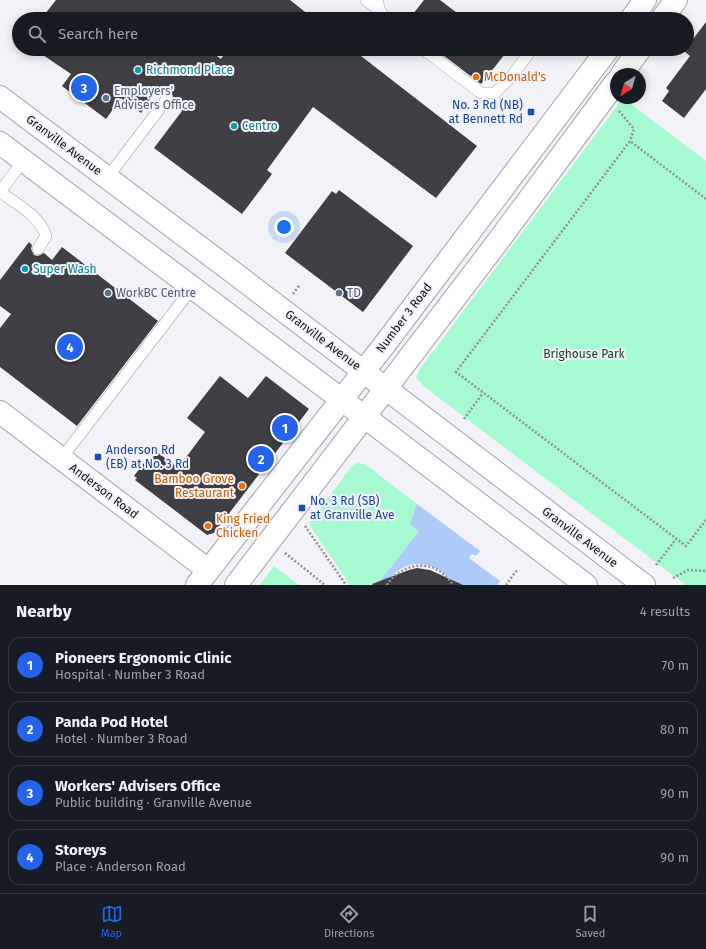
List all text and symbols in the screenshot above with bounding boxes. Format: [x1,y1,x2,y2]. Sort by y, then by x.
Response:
search box [12,12,694,56]
icon: search [26,23,48,45]
text: Search here [58,25,138,43]
place label: Richmond Place [146,63,233,77]
marker: Richmond Place [133,65,143,75]
north arrow [610,68,646,104]
place label: McDonald's [484,70,546,84]
marker: McDonald's [471,72,481,82]
pin: 3 [71,73,97,103]
place label: Employers' Advisers Office [114,84,194,112]
marker: Employers' Advisers Office [101,93,111,103]
place label: No. 3 Rd (NB) at Bennett Rd [448,98,523,126]
marker: No. 3 Rd (NB) at Bennett Rd [526,107,536,117]
street label: Granville Avenue [23,112,105,178]
place label: Centro [242,119,278,133]
marker: Centro [229,121,239,131]
your location [274,217,294,237]
place label: Super Wash [33,262,97,276]
marker: Super Wash [20,264,30,274]
street label: Number 3 Road [373,280,435,356]
place label: WorkBC Centre [116,286,196,300]
place label: TD [347,286,361,300]
marker: WorkBC Centre [103,288,113,298]
marker: TD [334,288,344,298]
street label: Granville Avenue [282,307,364,373]
pin: 4 [57,332,83,362]
park label: Brighouse Park [543,347,626,361]
pin: 1 [272,413,298,443]
place label: Anderson Rd (EB) at No. 3 Rd [106,443,189,471]
pin: 2 [248,444,274,474]
marker: Anderson Rd (EB) at No. 3 Rd [93,452,103,462]
street label: Anderson Road [67,461,141,521]
place label: Bamboo Grove Restaurant [154,472,235,500]
marker: Bamboo Grove Restaurant [237,481,247,491]
place label: No. 3 Rd (SB) at Granville Ave [310,494,395,522]
marker: No. 3 Rd (SB) at Granville Ave [297,503,307,513]
street label: Granville Avenue [539,504,621,570]
place label: King Fried Chicken [216,512,270,540]
marker: King Fried Chicken [203,521,213,531]
text: Nearby [16,601,71,622]
text: 4 results [640,604,690,619]
text: Pioneers Ergonomic Clinic [55,649,231,667]
text: 1 [27,658,33,673]
text: 70 m [662,658,689,673]
text: Hospital · Number 3 Road [55,667,205,682]
text: Panda Pod Hotel [55,713,168,731]
text: 2 [27,722,33,737]
text: 80 m [660,722,689,737]
text: Hotel · Number 3 Road [55,731,188,746]
text: Workers' Advisers Office [55,777,220,795]
text: 3 [27,786,33,801]
text: 90 m [660,786,689,801]
text: Public building · Granville Avenue [55,795,252,810]
text: Storeys [55,841,106,859]
text: 4 [26,850,34,865]
text: 90 m [660,850,689,865]
text: Place · Anderson Road [55,859,186,874]
tab: Map [101,903,123,940]
tab: Directions [324,903,374,940]
tab: Saved [576,903,605,940]

